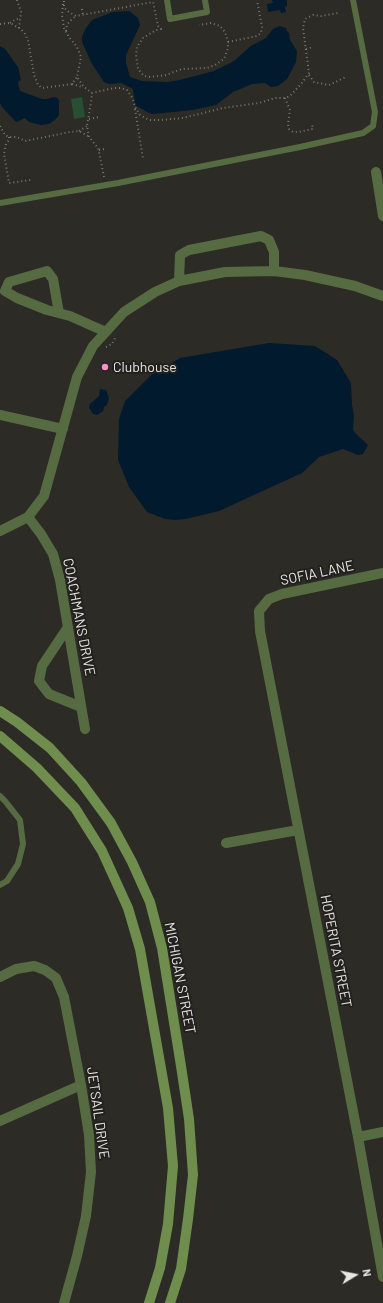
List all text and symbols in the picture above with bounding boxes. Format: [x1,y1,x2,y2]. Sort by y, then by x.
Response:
place label: Clubhouse [113,359,177,375]
marker: Clubhouse [100,362,110,372]
street label: COACHMANS DRIVE [59,557,99,677]
street label: SOFIA LANE [279,557,355,589]
street label: HOPERITA STREET [317,893,355,1009]
street label: MICHIGAN STREET [161,921,199,1035]
street label: JETSAIL DRIVE [83,1066,113,1160]
north arrow [335,1255,375,1295]
text: N [360,1268,374,1278]

